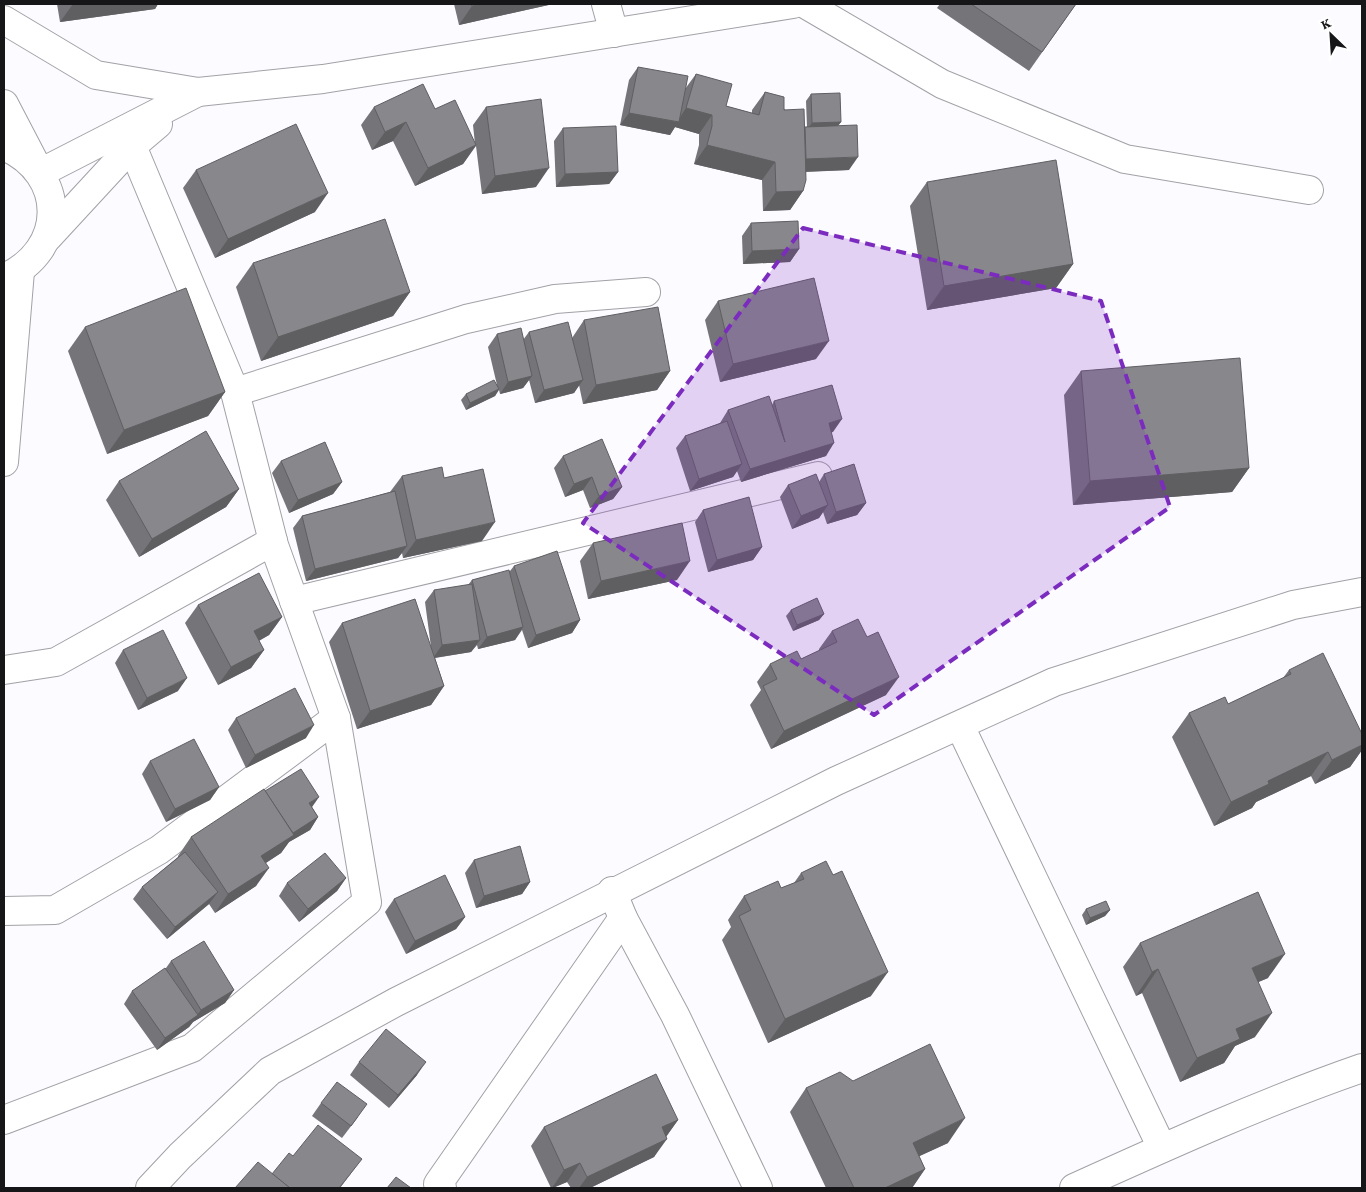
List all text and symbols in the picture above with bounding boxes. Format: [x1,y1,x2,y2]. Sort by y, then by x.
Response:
north arrow [1306,10,1356,60]
text: K [1318,14,1334,32]

